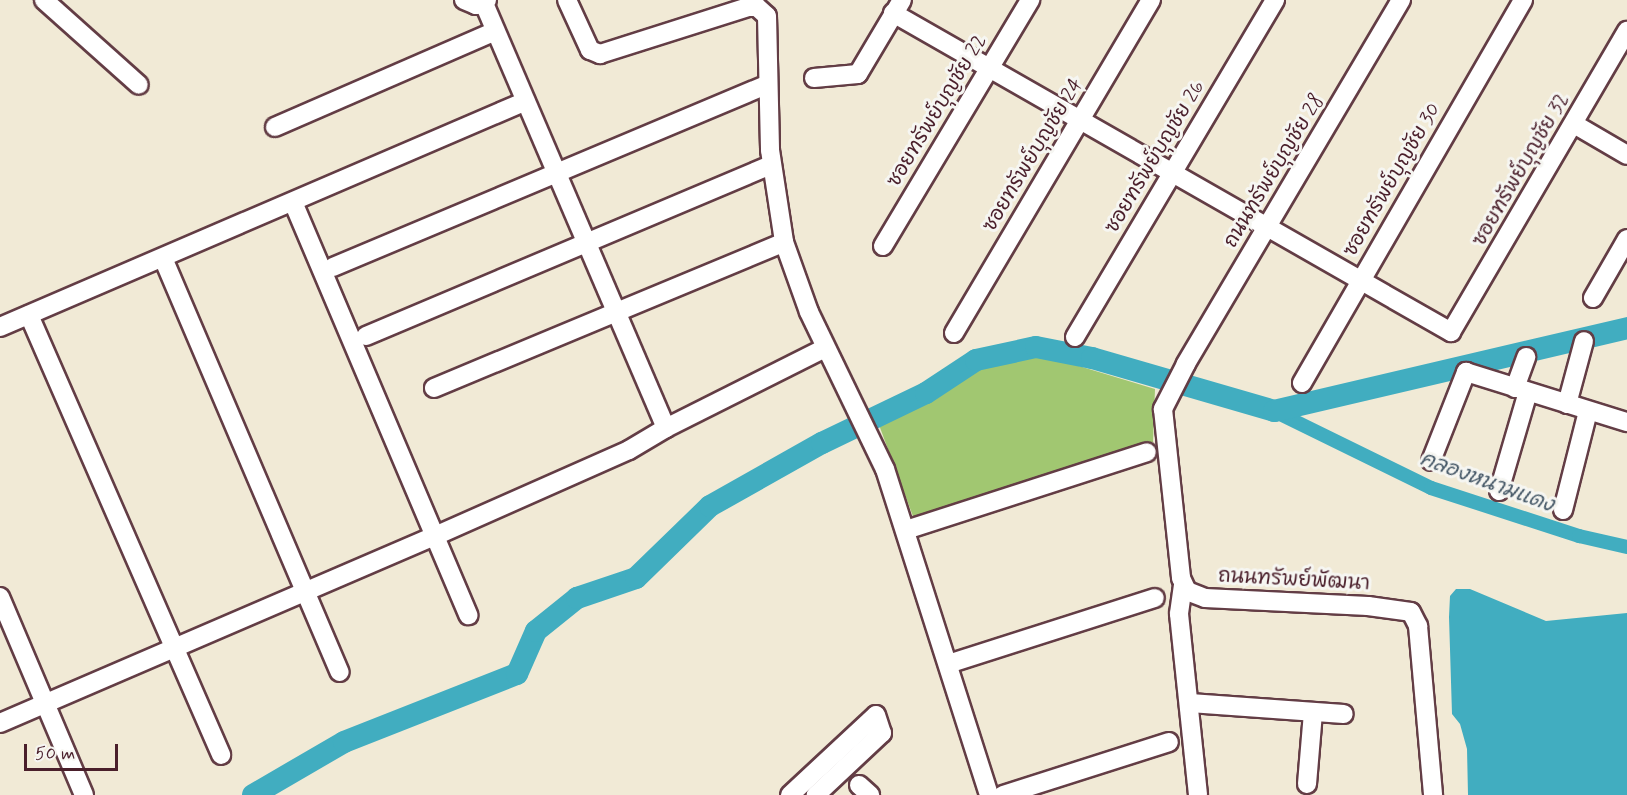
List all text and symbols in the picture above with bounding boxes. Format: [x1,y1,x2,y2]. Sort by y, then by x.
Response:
street label: ซอยทรัพย์บุญชัย 22 [882,31,992,191]
street label: ซอยทรัพย์บุญชัย 24 [978,74,1088,236]
street label: ซอยทรัพย์บุญชัย 26 [1100,76,1210,238]
street label: ซอยทรัพย์บุญชัย 32 [1467,89,1575,251]
street label: ถนนทรัพย์บุญชัย 28 [1219,90,1329,252]
street label: ซอยทรัพย์บุญชัย 30 [1338,99,1446,261]
water label: คลองหนามแดง [1417,446,1557,518]
street label: ถนนทรัพย์พัฒนา [1218,564,1370,596]
scale bar [27,732,122,770]
text: 50 m [35,742,75,766]

